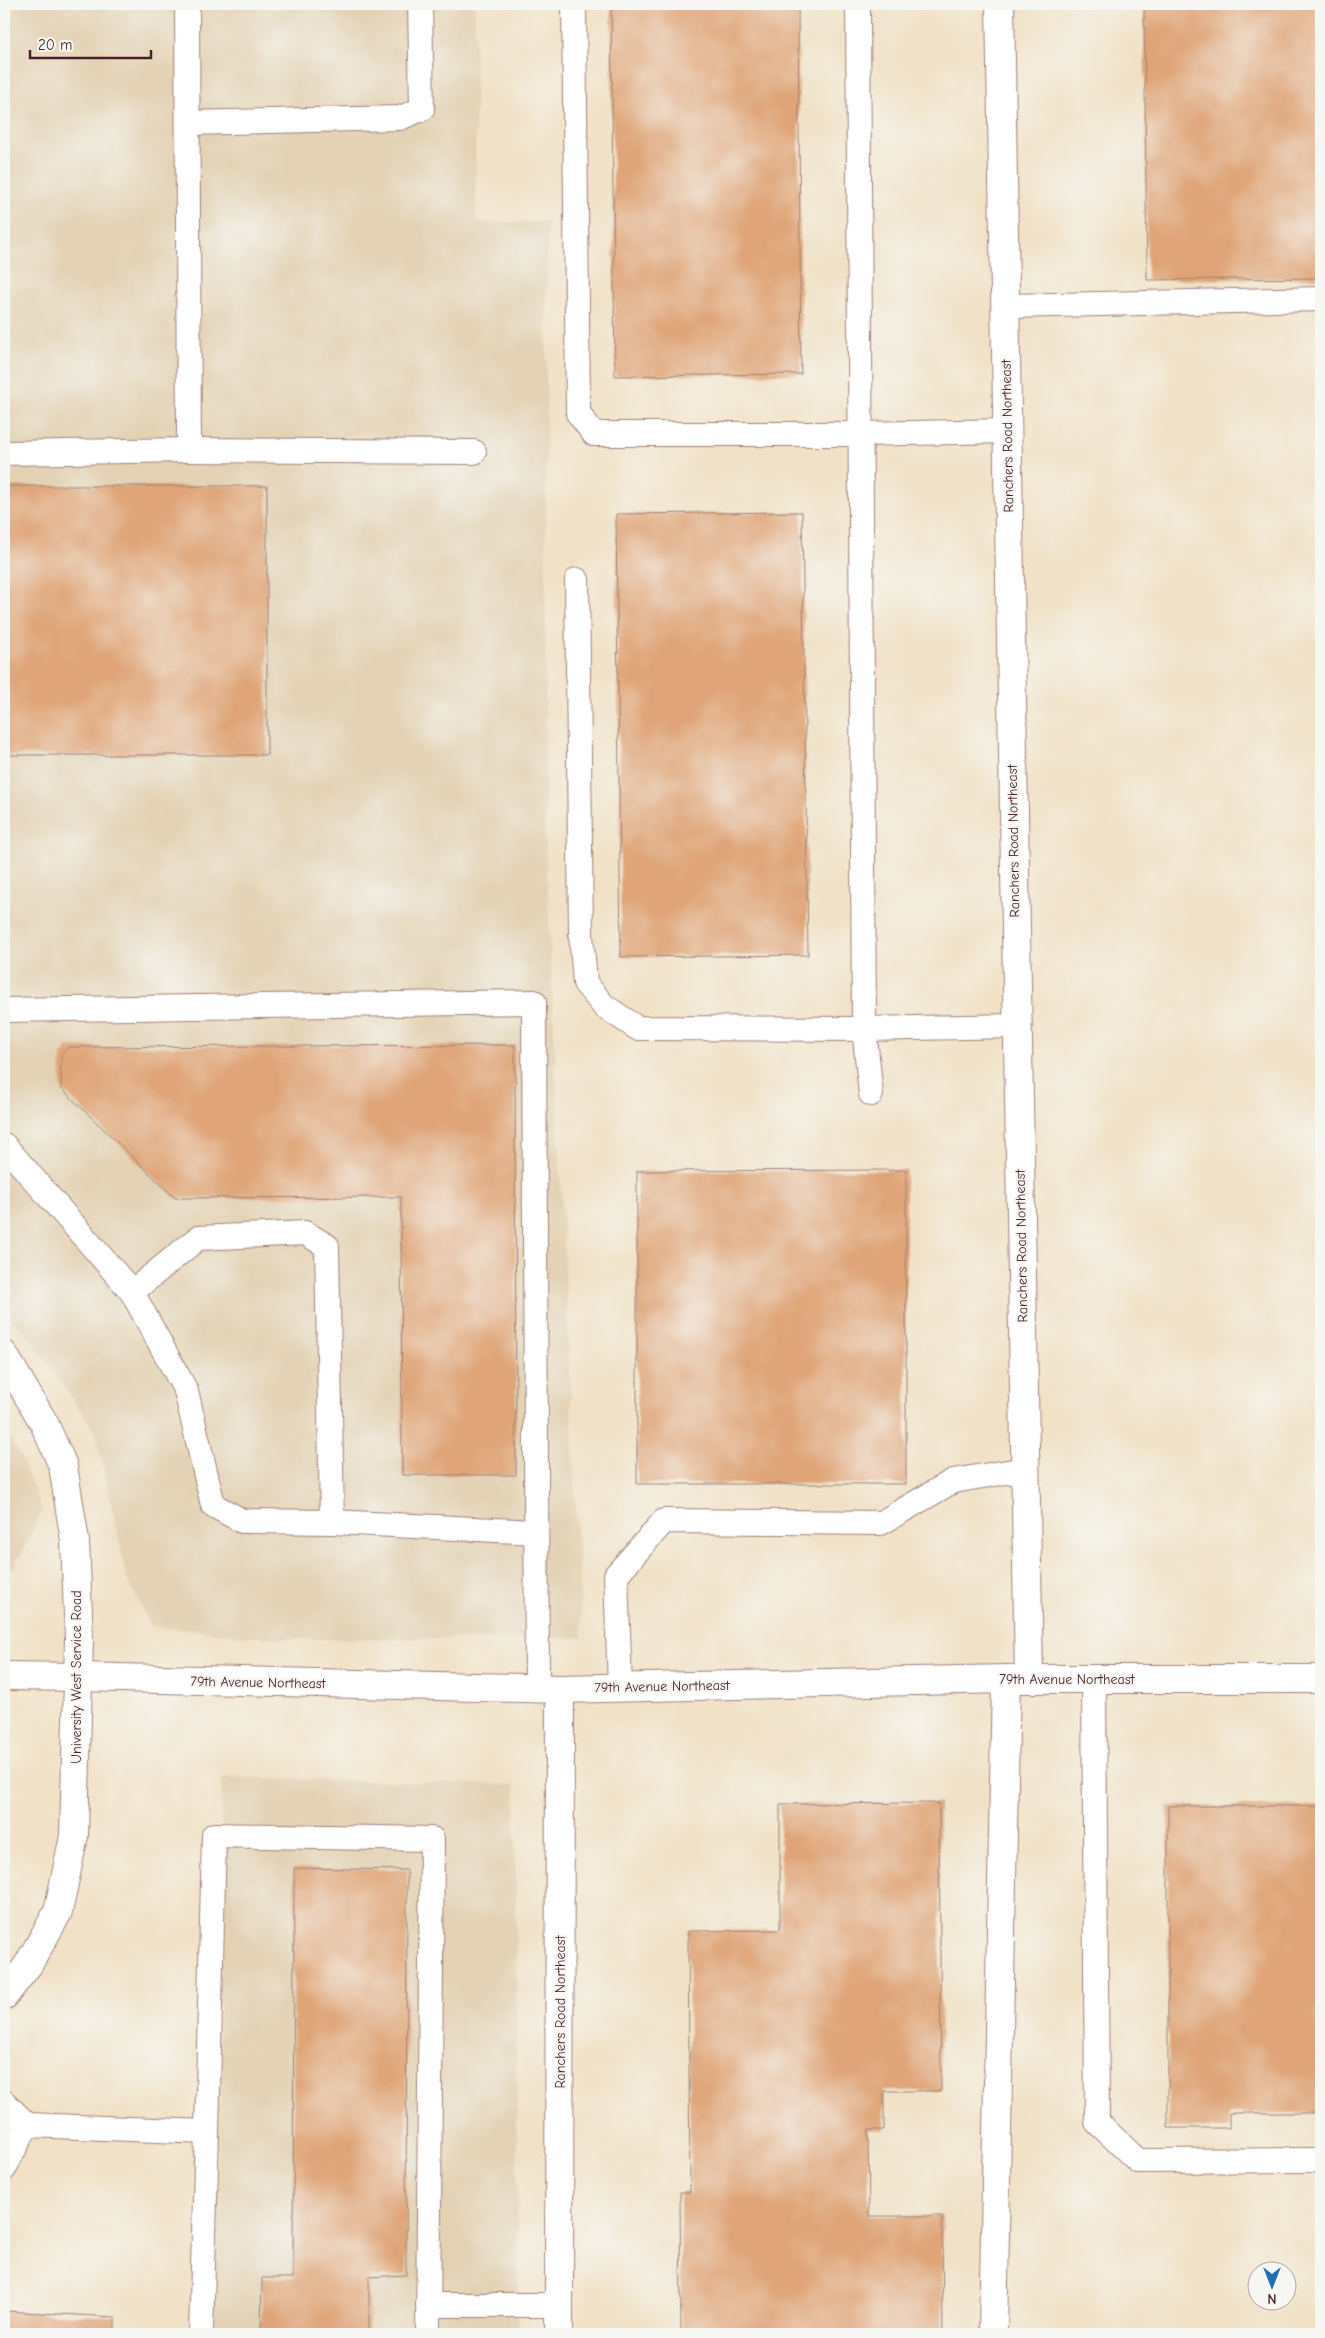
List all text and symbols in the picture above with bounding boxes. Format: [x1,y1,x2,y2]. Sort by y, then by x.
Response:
scale bar [30,28,151,60]
text: 20 m [38,36,72,54]
street label: Ranchers Road Northeast [998,358,1017,513]
street label: Ranchers Road Northeast [1004,763,1023,918]
street label: Ranchers Road Northeast [1012,1168,1031,1323]
street label: University West Service Road [68,1590,85,1764]
street label: 79th Avenue Northeast [999,1671,1136,1688]
street label: 79th Avenue Northeast [190,1673,327,1692]
street label: 79th Avenue Northeast [594,1677,731,1696]
street label: Ranchers Road Northeast [552,1934,569,2089]
north arrow [1248,2260,1298,2310]
text: N [1267,2290,1277,2307]

